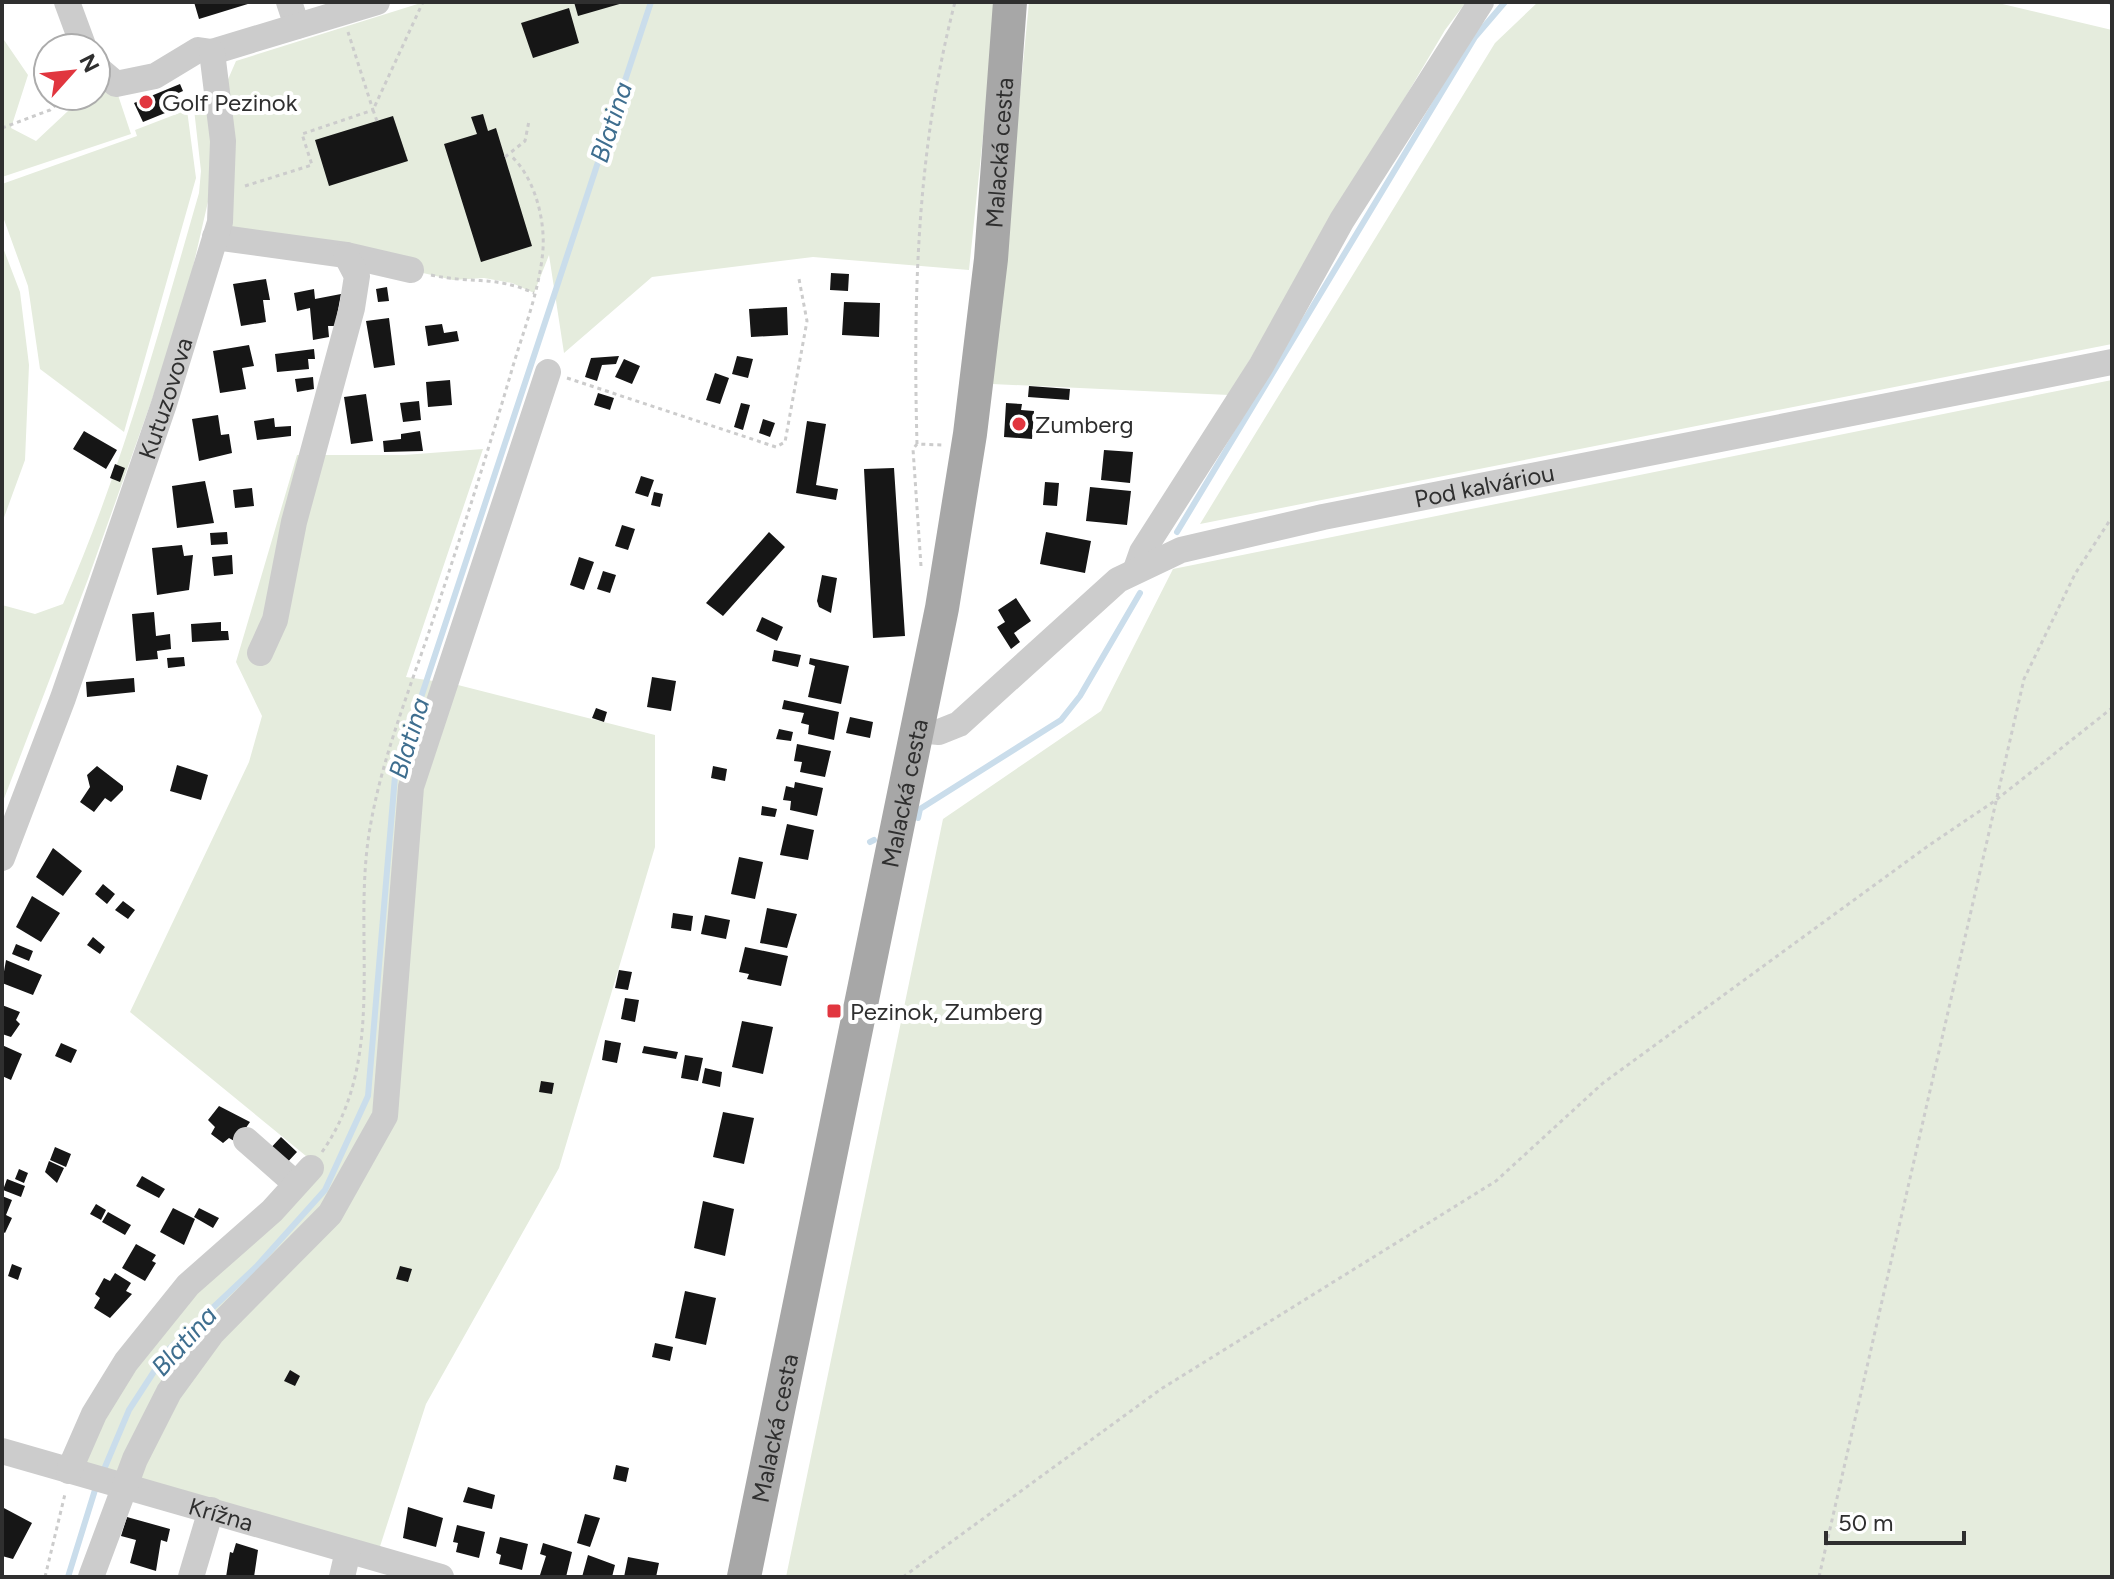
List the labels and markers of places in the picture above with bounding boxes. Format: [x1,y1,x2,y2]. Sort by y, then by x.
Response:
place label: Golf Pezinok [162,88,298,117]
marker: Golf Pezinok [137,93,155,111]
place label: Zumberg [1035,410,1134,439]
marker: Zumberg [1010,415,1028,433]
place label: Pezinok, Zumberg [850,997,1043,1026]
marker: Pezinok, Zumberg [825,1002,843,1020]

